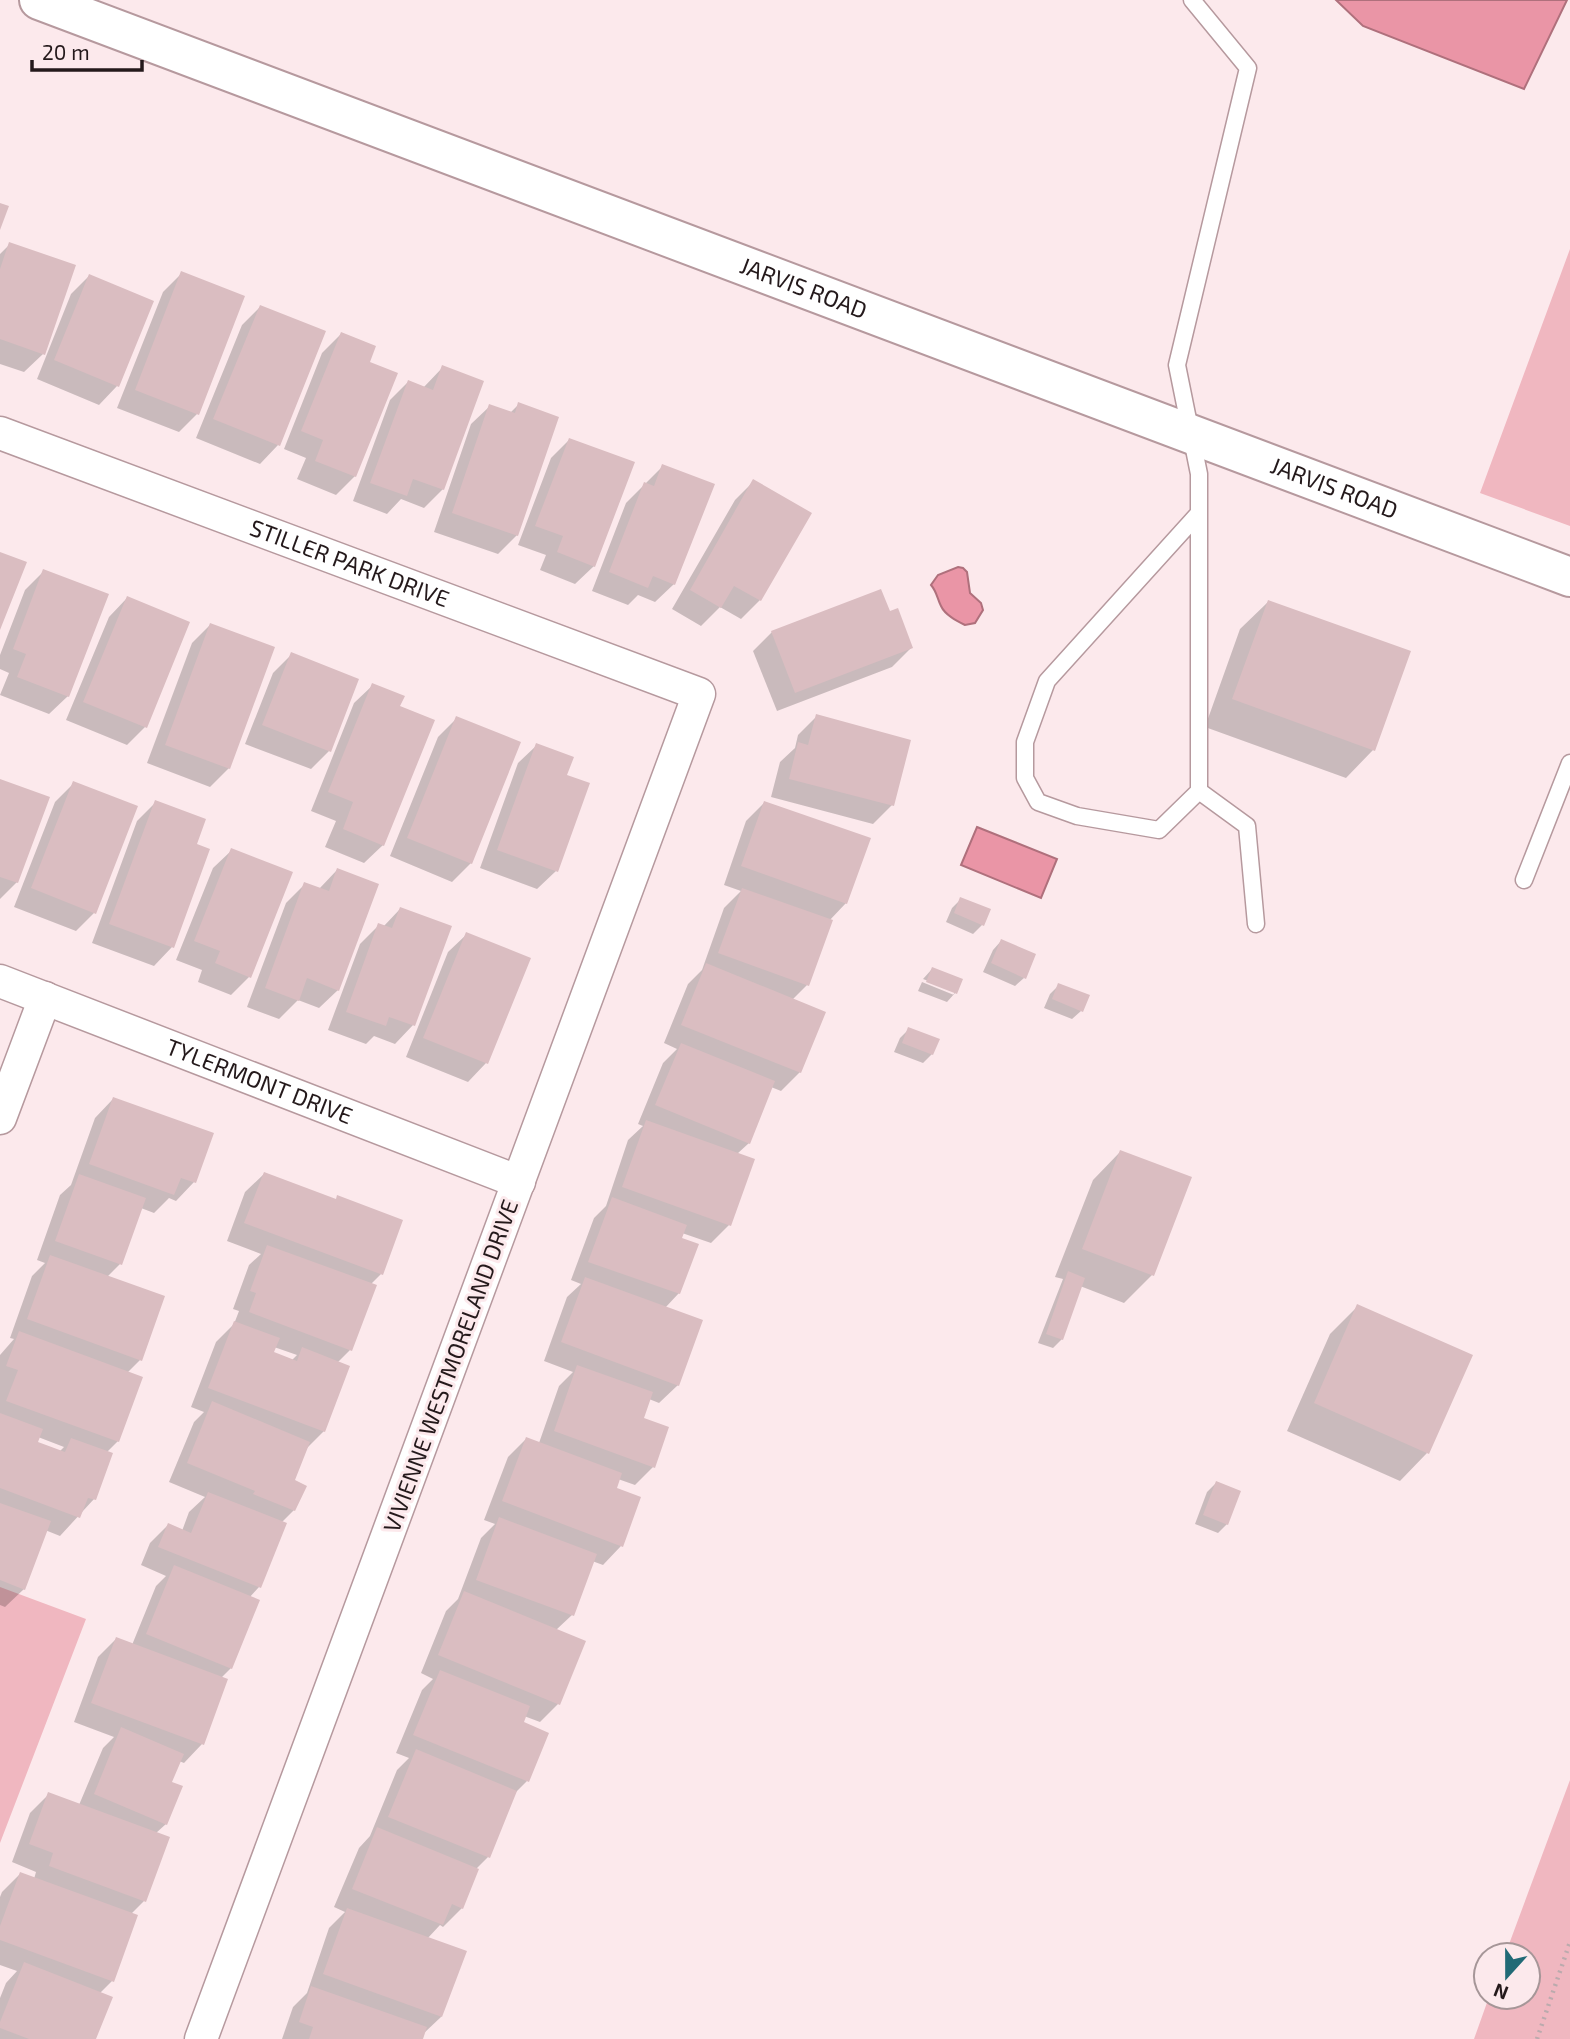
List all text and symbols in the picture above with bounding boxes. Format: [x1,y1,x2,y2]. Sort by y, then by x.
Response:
scale bar [32,28,142,72]
text: 20 m [42,39,90,64]
street label: JARVIS ROAD [736,251,871,324]
street label: JARVIS ROAD [1267,451,1402,524]
street label: STILLER PARK DRIVE [246,513,453,612]
street label: TYLERMONT DRIVE [162,1032,357,1129]
street label: VIVIENNE WESTMORELAND DRIVE [377,1196,523,1536]
north arrow [1472,1941,1542,2011]
text: N [1490,1979,1511,2006]

